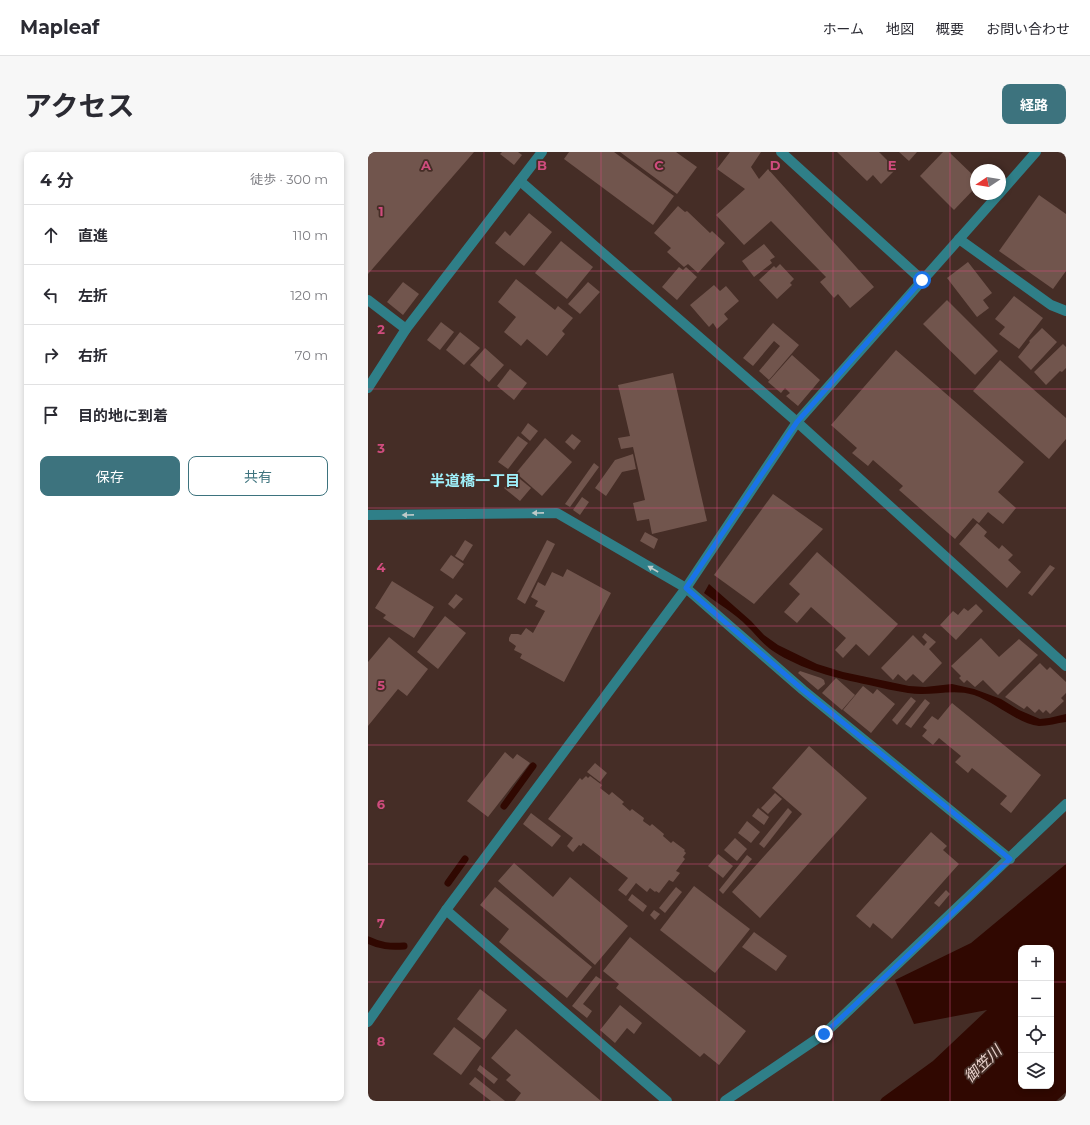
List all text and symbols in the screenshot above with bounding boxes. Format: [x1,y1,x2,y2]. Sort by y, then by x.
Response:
text: Mapleaf [20,16,99,39]
text: ホーム [822,20,864,38]
text: 地図 [886,20,914,38]
text: 概要 [936,20,964,38]
text: お問い合わせ [986,20,1070,38]
button: 経路 [1002,84,1066,124]
text: アクセス [24,89,135,123]
text: A [420,157,432,173]
text: B [537,157,547,173]
text: C [654,157,664,173]
text: D [770,157,781,173]
text: E [888,157,897,173]
north arrow [970,164,1006,200]
text: 4 分 [40,170,74,190]
text: 徒歩 · 300 m [250,171,328,187]
text: 1 [378,203,384,219]
icon: ahead [40,224,62,246]
text: 直進 [78,226,108,245]
text: 110 m [293,227,328,243]
route start [913,271,931,289]
icon: left [40,284,62,306]
text: 左折 [78,286,108,305]
text: 120 m [290,287,328,303]
text: 2 [377,321,385,337]
icon: right [40,344,62,366]
text: 右折 [78,346,108,365]
text: 70 m [295,347,328,363]
icon: arrive [40,404,62,426]
text: 目的地に到着 [78,406,168,425]
text: 3 [376,440,385,456]
button: 保存 [40,456,180,496]
button: 共有 [188,456,328,496]
district label: 半道橋一丁目 [430,471,520,490]
one-way arrow [531,510,544,516]
one-way arrow [401,512,414,518]
text: 4 [377,559,386,575]
one-way arrow [647,565,659,572]
text: 5 [377,677,385,693]
text: 6 [377,796,386,812]
text: 7 [377,915,385,931]
map controls [1018,945,1054,1089]
button: + [1018,945,1054,981]
button: − [1018,981,1054,1017]
button: locate [1018,1017,1054,1053]
route end [815,1025,833,1043]
text: 8 [377,1033,386,1049]
water label: 御笠川 [960,1040,1007,1086]
button: layers [1018,1053,1054,1089]

